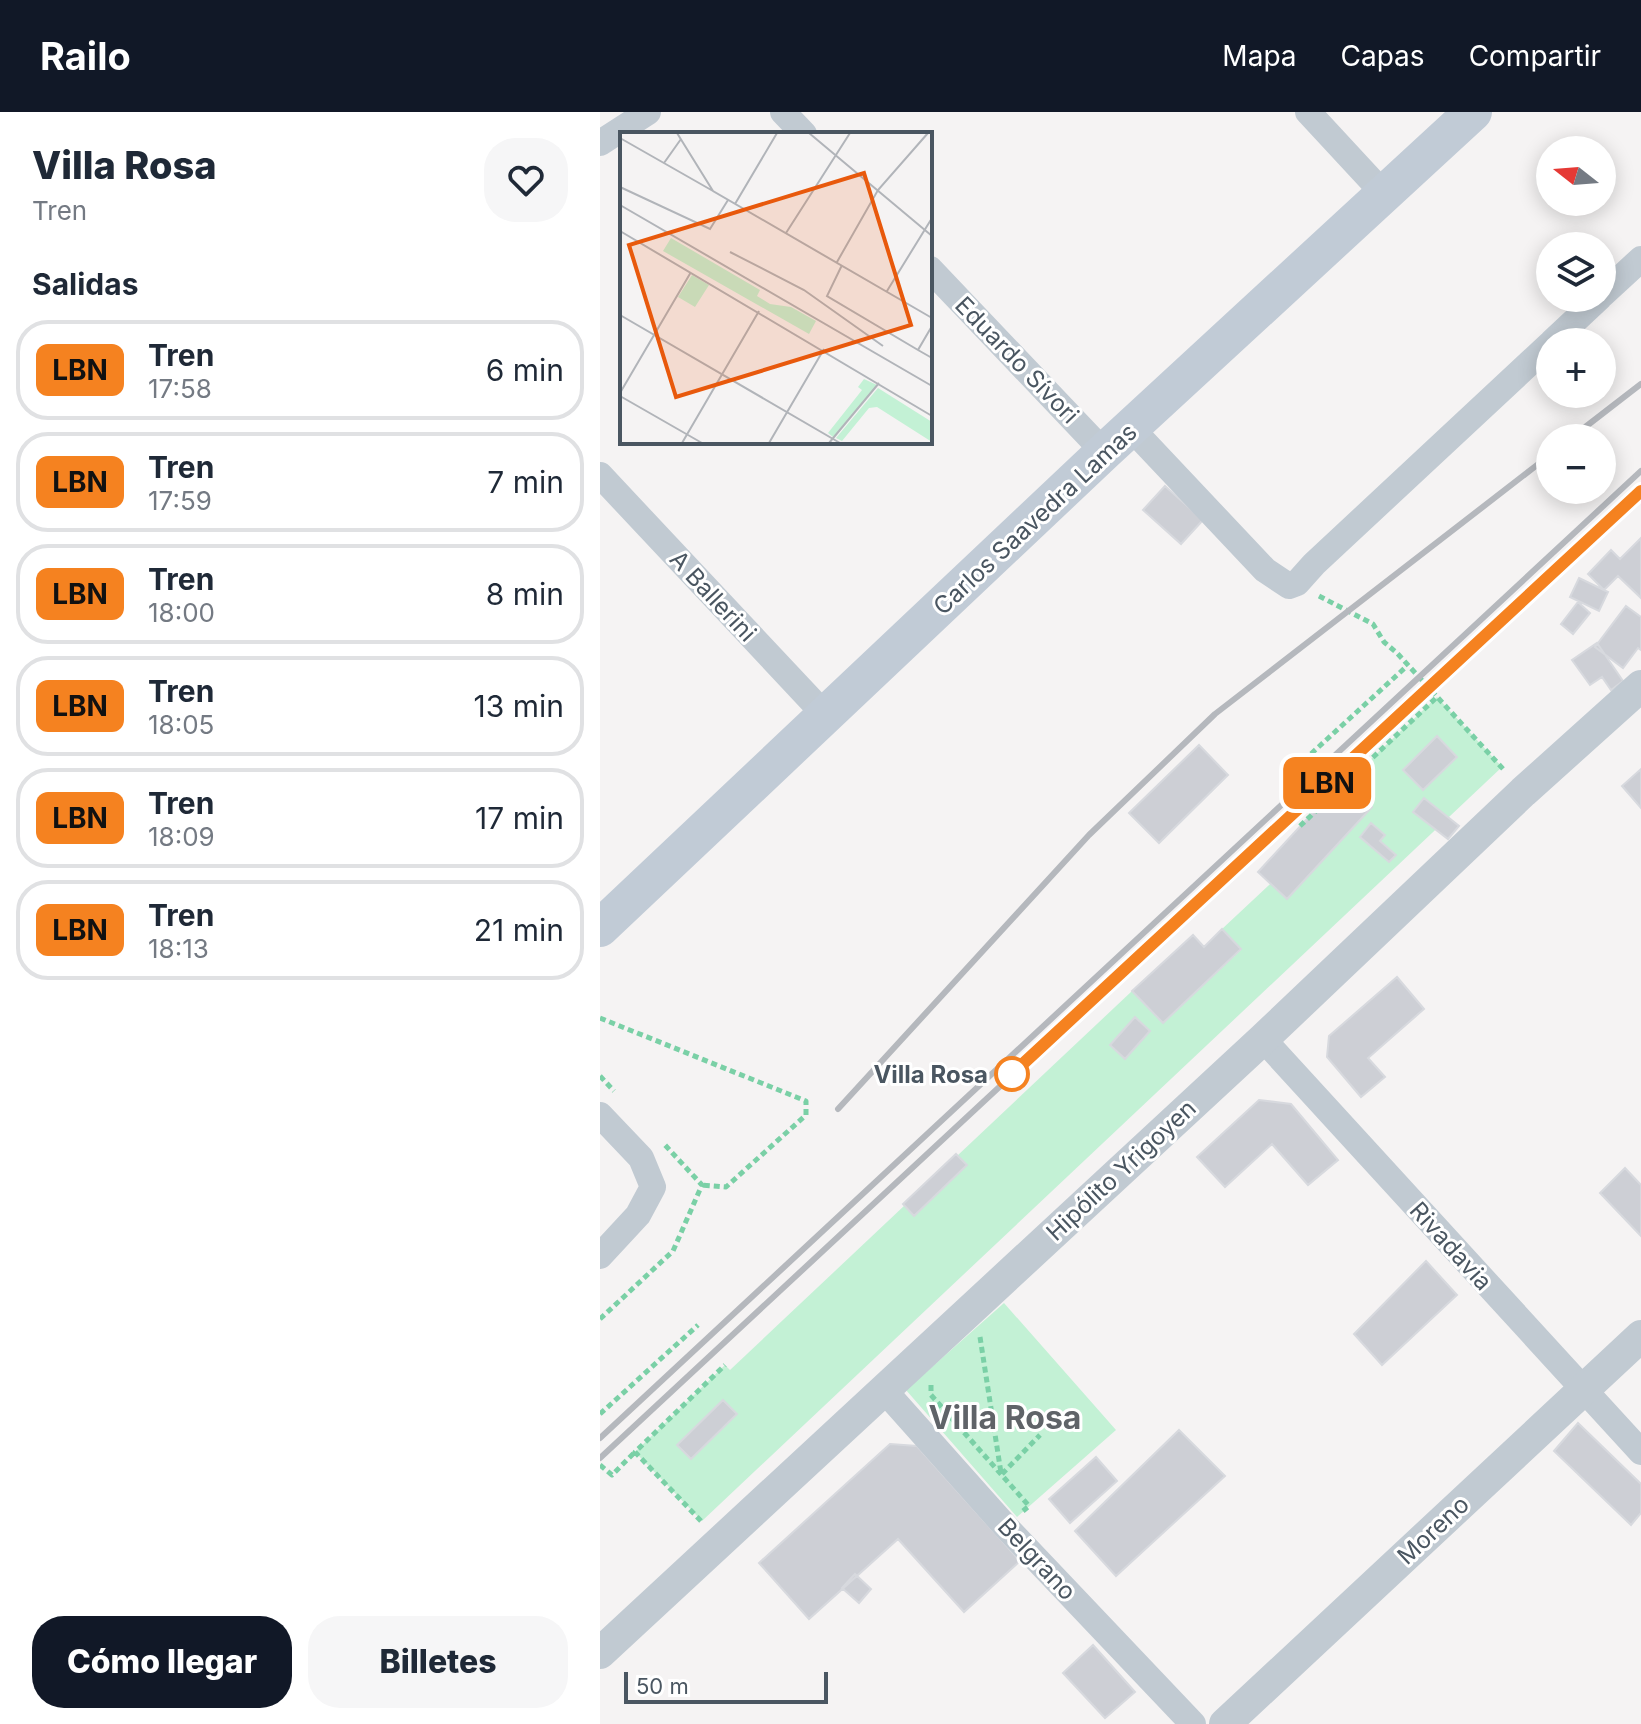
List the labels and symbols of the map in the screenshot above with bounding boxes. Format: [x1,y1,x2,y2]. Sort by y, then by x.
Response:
inset map [620,132,932,444]
north arrow [1536,136,1616,216]
street label: Eduardo Sívori [949,291,1085,429]
street label: Carlos Saavedra Lamas [927,417,1143,621]
street label: A Ballerini [664,545,762,647]
line badge: LBN [1281,757,1373,809]
marker: Villa Rosa [995,1057,1029,1091]
place label: Villa Rosa [873,1060,988,1089]
street label: Hipólito Yrigoyen [1040,1093,1202,1247]
street label: Rivadavia [1404,1196,1498,1296]
district label: Villa Rosa [929,1398,1081,1437]
street label: Moreno [1391,1490,1475,1570]
street label: Belgrano [992,1512,1082,1606]
scale bar [624,1668,828,1704]

